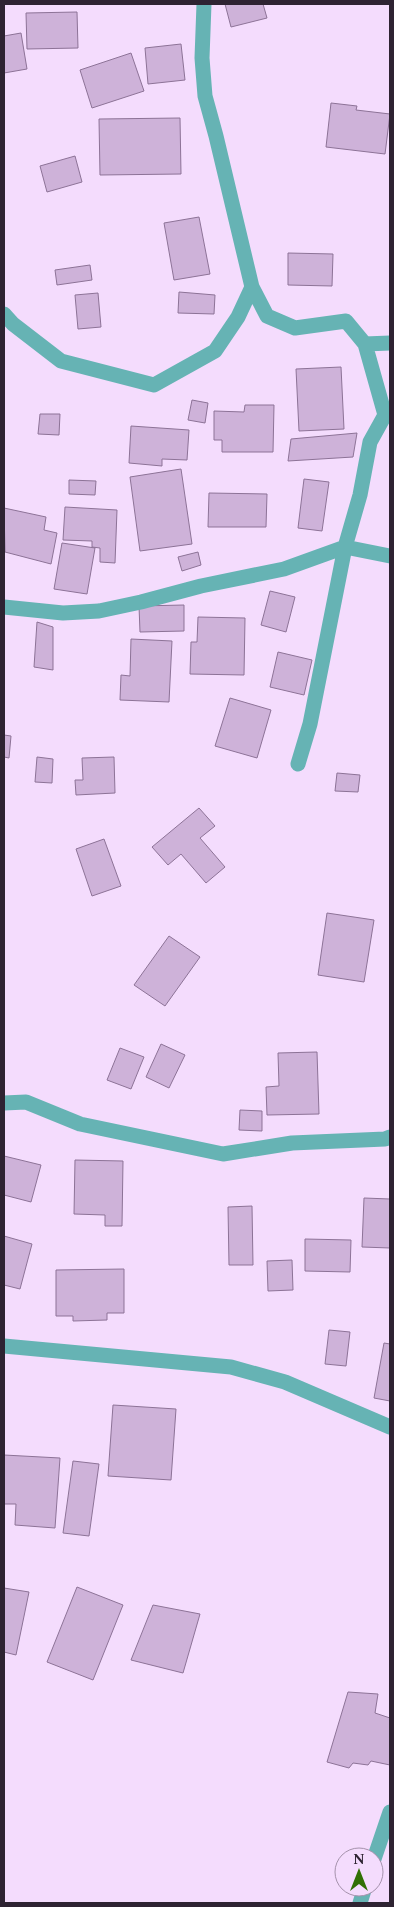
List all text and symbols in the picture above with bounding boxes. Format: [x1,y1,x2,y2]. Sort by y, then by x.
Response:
north arrow [334,1847,384,1897]
text: N [353,1849,365,1870]

